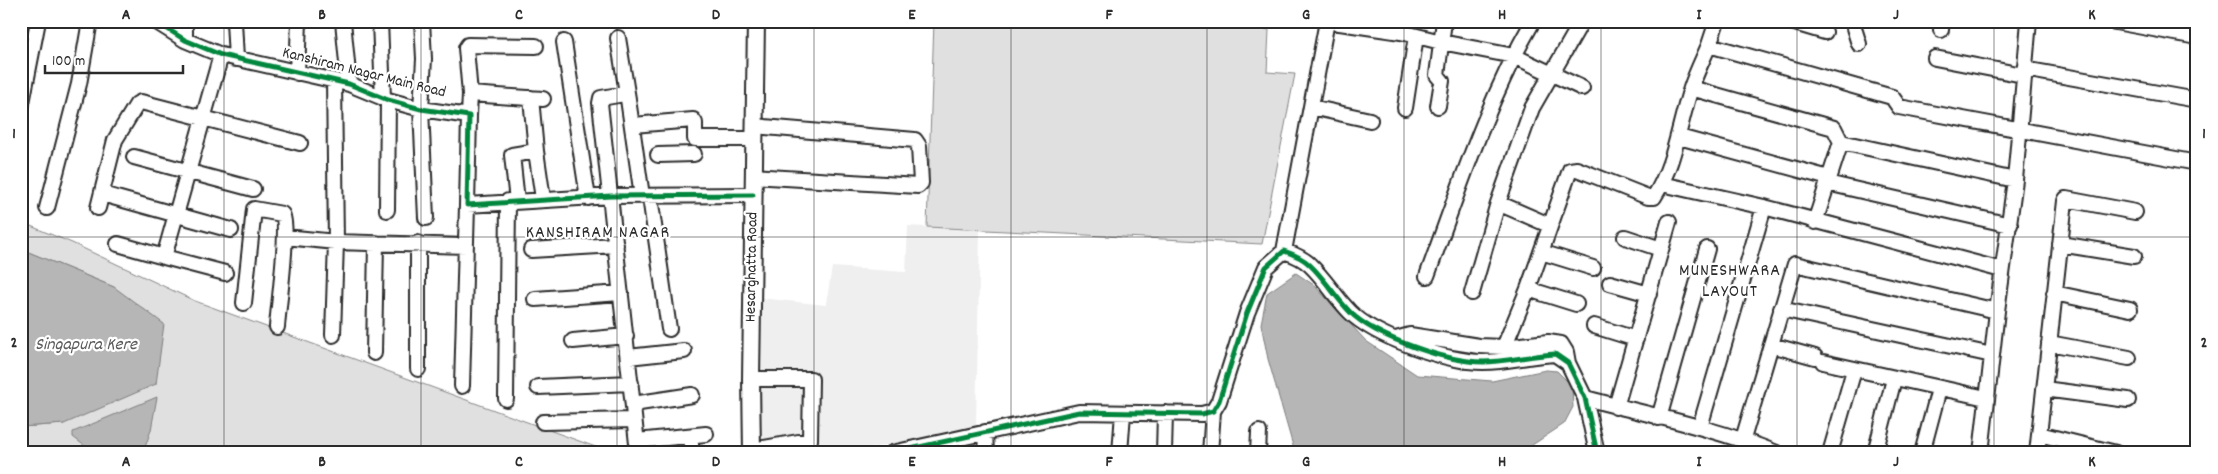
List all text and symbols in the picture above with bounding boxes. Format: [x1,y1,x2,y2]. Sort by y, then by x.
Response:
text: A [122,4,131,27]
text: B [318,4,326,27]
text: C [515,4,523,27]
text: D [712,4,721,27]
text: E [908,4,916,27]
text: F [1105,4,1113,27]
text: G [1302,4,1310,27]
text: H [1498,4,1506,27]
text: I [1697,4,1703,27]
text: J [1893,4,1899,27]
text: K [2088,4,2096,27]
scale bar [45,42,182,74]
street label: Kanshiram Nagar Main Road [280,42,448,104]
text: 100 m [52,51,85,73]
text: 1 [12,123,16,146]
text: 1 [2202,123,2206,146]
street label: Hesarghatta Road [740,212,764,322]
district label: KANSHIRAM NAGAR [526,221,670,246]
district label: MUNESHWARA LAYOUT [1679,259,1781,305]
text: 2 [11,332,18,355]
text: 2 [2201,332,2208,355]
water label: Singapura Kere [35,333,138,358]
text: A [122,451,131,474]
text: B [318,451,326,474]
text: C [515,451,523,474]
text: D [712,451,721,474]
text: E [908,451,916,474]
text: F [1105,451,1113,474]
text: G [1302,451,1310,474]
text: H [1498,451,1506,474]
text: I [1697,451,1703,474]
text: J [1893,451,1899,474]
text: K [2088,451,2096,474]

